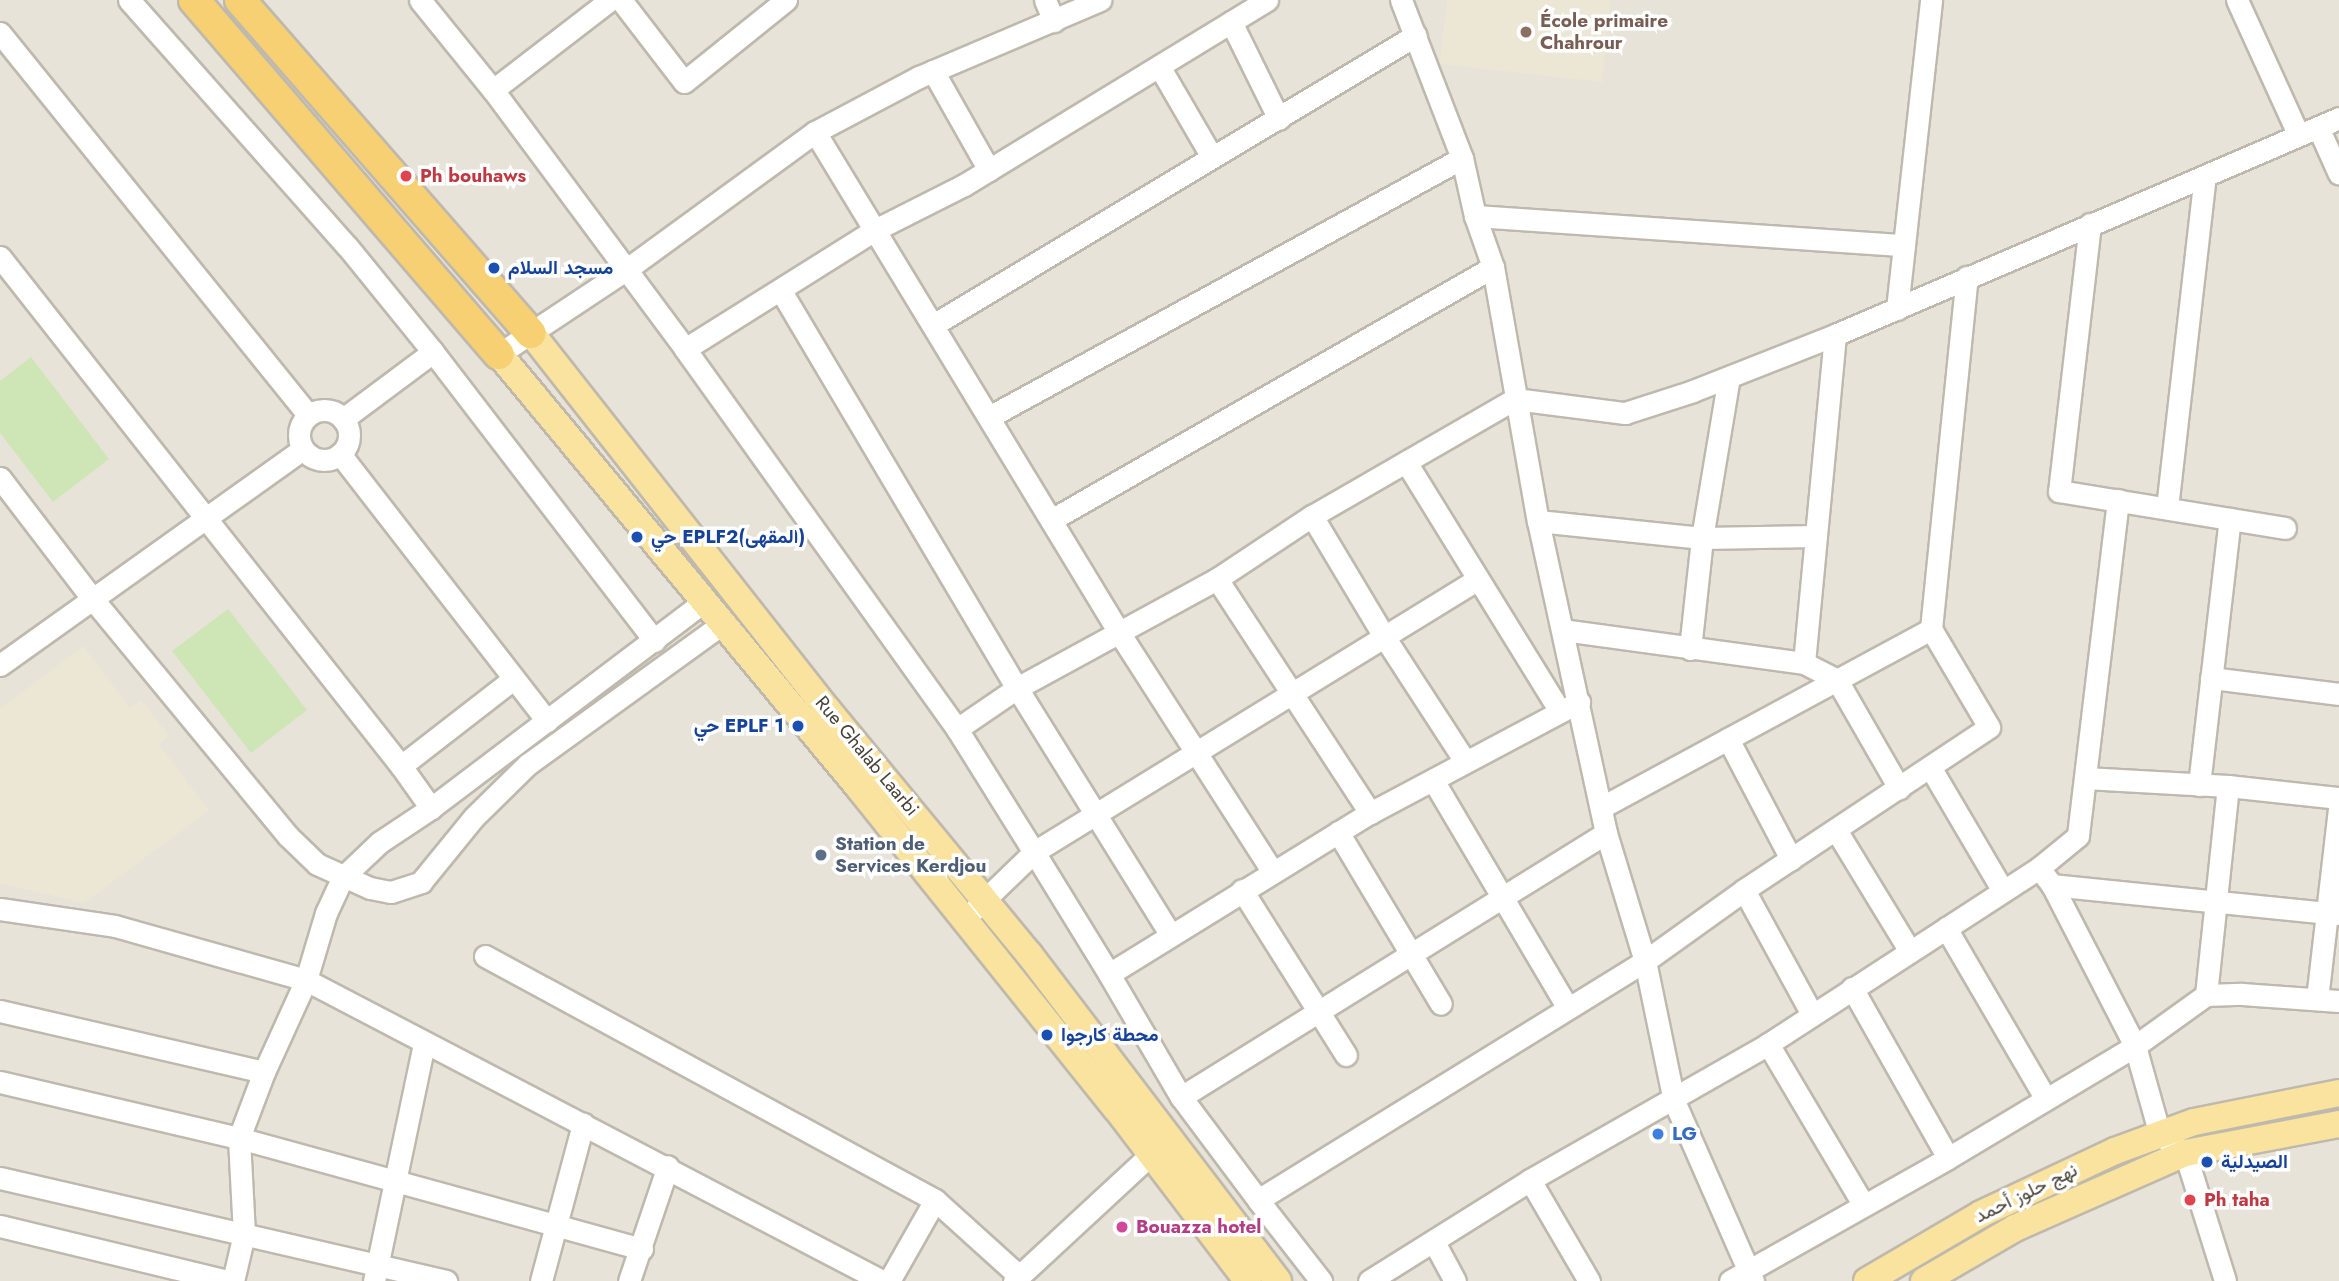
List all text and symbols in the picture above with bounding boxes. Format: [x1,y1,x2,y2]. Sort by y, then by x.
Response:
place label: École primaire Chahrour [1540,10,1668,54]
marker: École primaire Chahrour [1518,24,1534,40]
place label: Ph bouhaws [420,165,526,187]
marker: Ph bouhaws [398,168,414,184]
place label: مسجد السلام [508,257,613,279]
marker: مسجد السلام [486,260,502,276]
place label: حي EPLF2(المقهى) [651,526,805,548]
marker: حي EPLF2(المقهى) [629,529,645,545]
street label: Rue Ghalab Laarbi [810,692,924,820]
place label: حي EPLF 1 [694,715,784,737]
marker: حي EPLF 1 [790,718,806,734]
place label: Station de Services Kerdjou [835,833,986,877]
marker: Station de Services Kerdjou [813,847,829,863]
place label: محطة كارجوا [1061,1024,1159,1046]
marker: محطة كارجوا [1039,1027,1055,1043]
place label: LG [1672,1123,1697,1145]
marker: LG [1650,1126,1666,1142]
place label: الصيدلية [2221,1151,2288,1173]
marker: الصيدلية [2199,1154,2215,1170]
street label: نهج حلوز أحمد [1971,1158,2081,1228]
place label: Ph taha [2204,1189,2270,1211]
marker: Ph taha [2182,1192,2198,1208]
place label: Bouazza hotel [1136,1216,1261,1238]
marker: Bouazza hotel [1114,1219,1130,1235]

